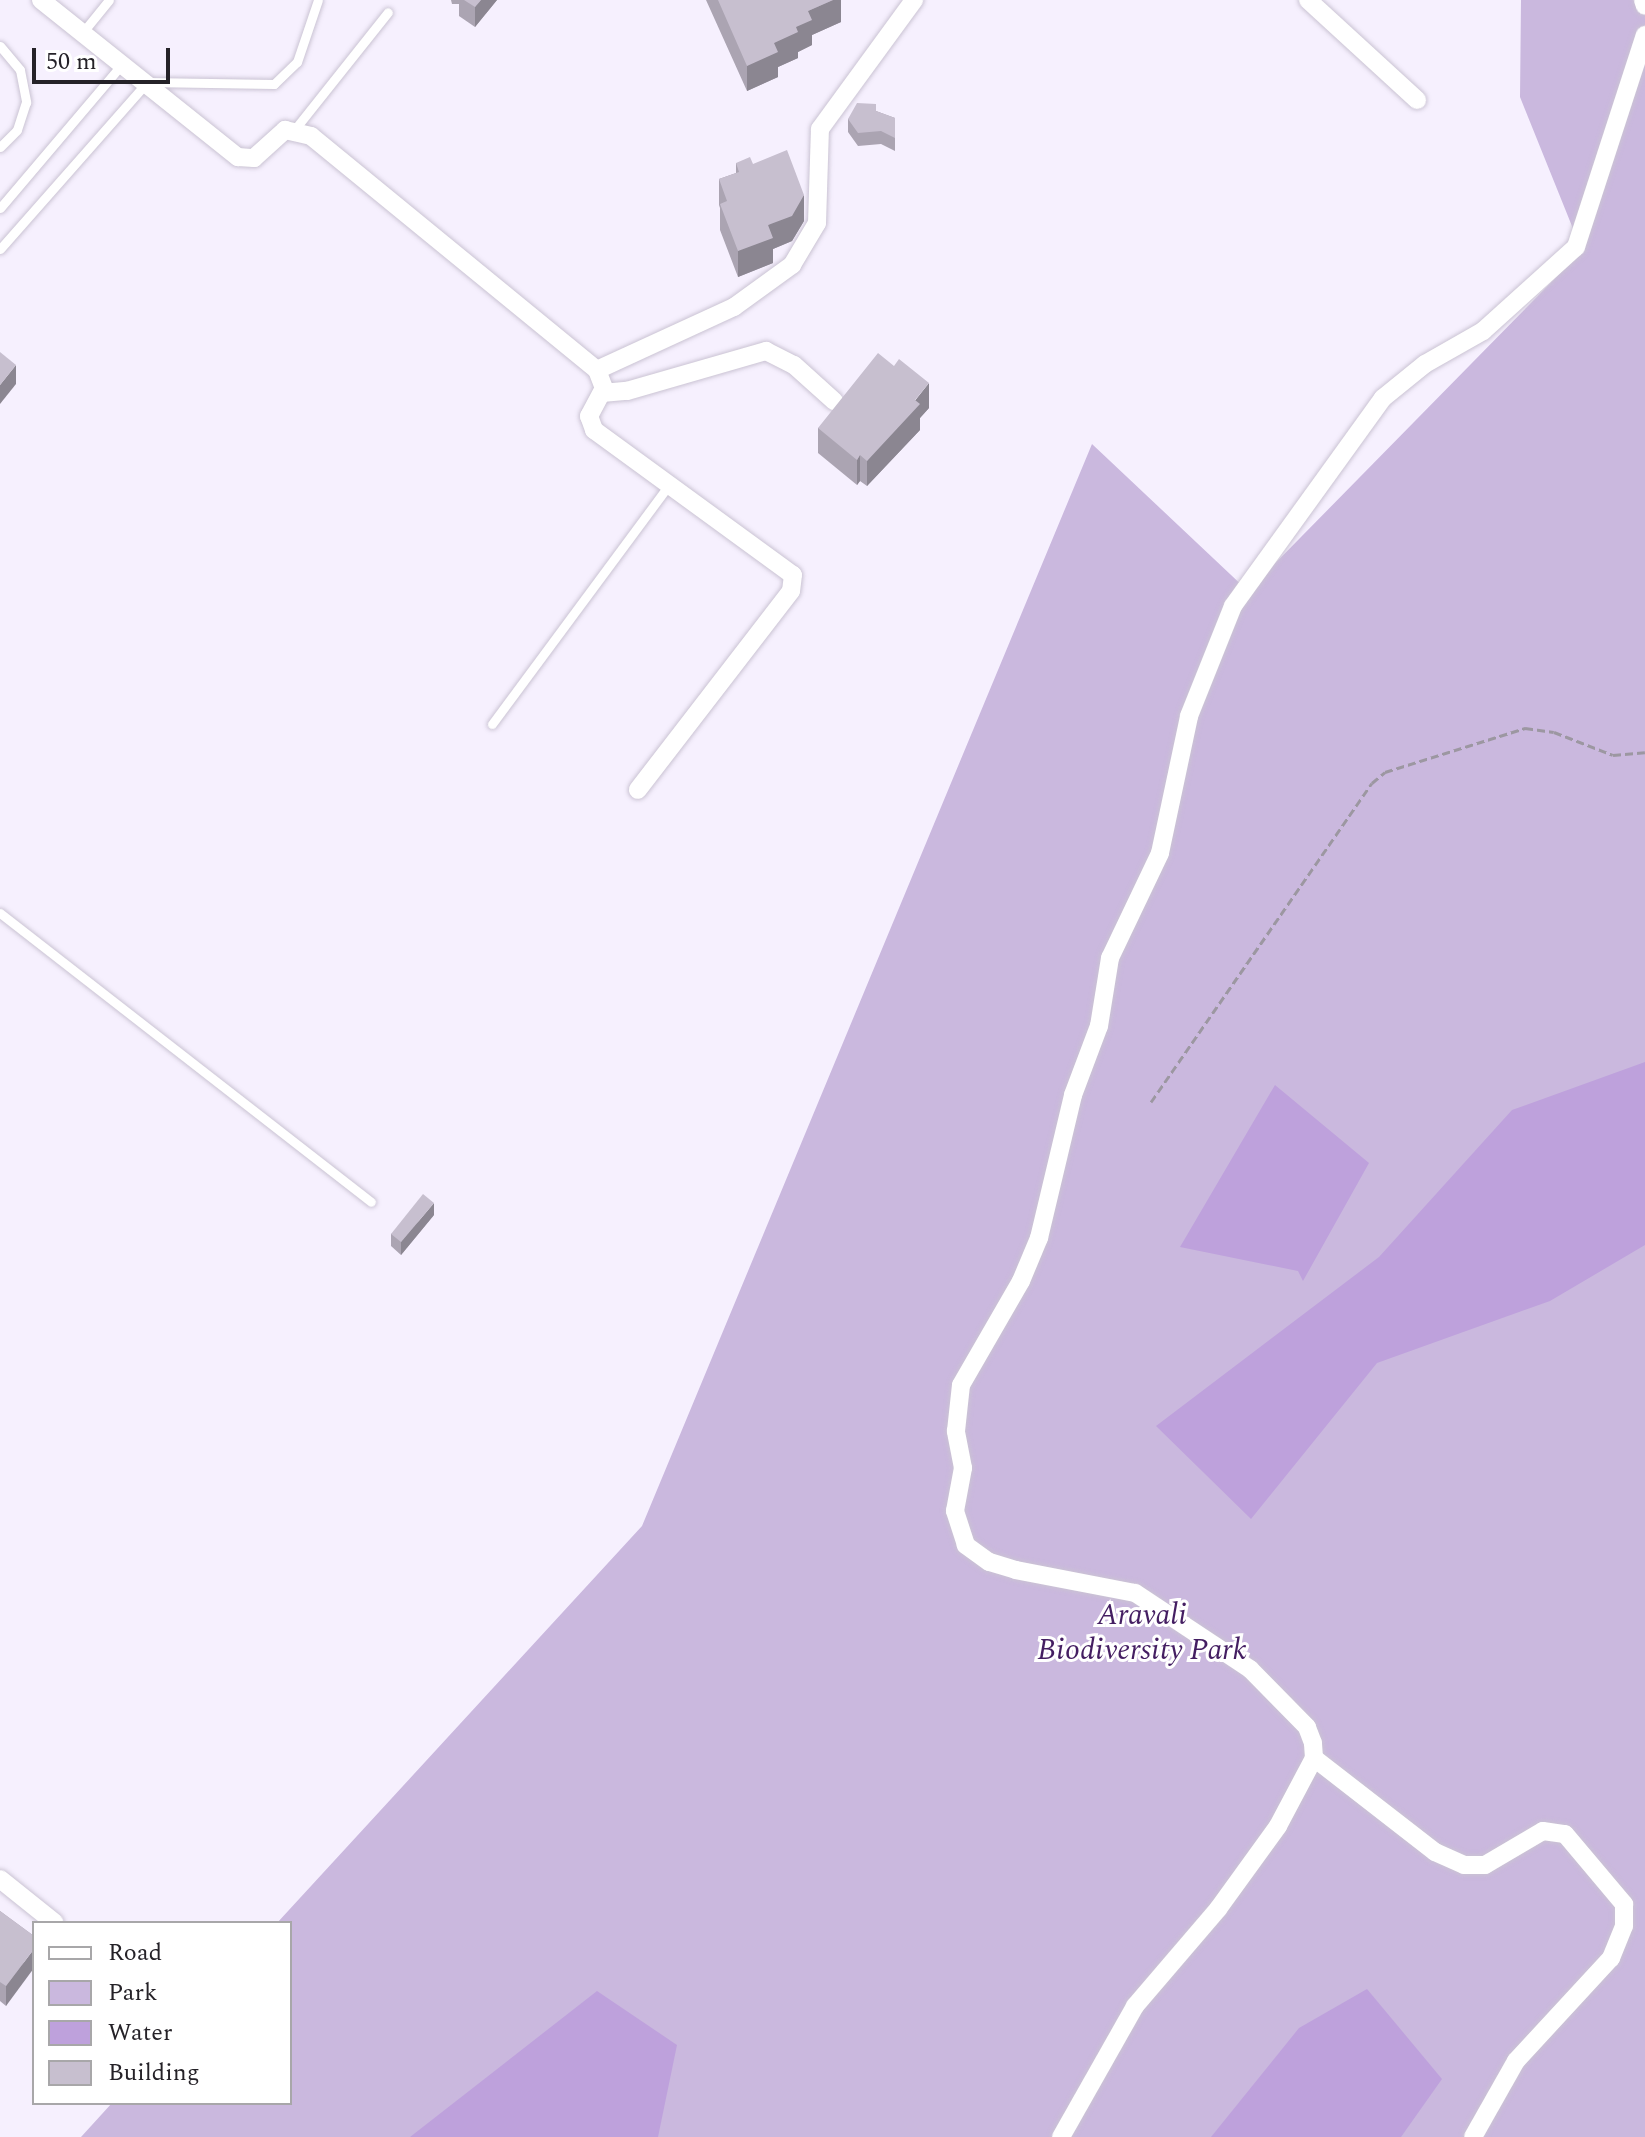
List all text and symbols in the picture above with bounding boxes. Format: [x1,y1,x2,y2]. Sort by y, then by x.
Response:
scale bar [36,32,174,82]
text: 50 m [46,44,97,80]
park label: Aravali Biodiversity Park [1037,1597,1247,1668]
legend [32,1921,292,2105]
text: Road [108,1935,162,1971]
text: Park [108,1975,158,2011]
text: Water [108,2015,172,2051]
text: Building [108,2055,200,2091]

